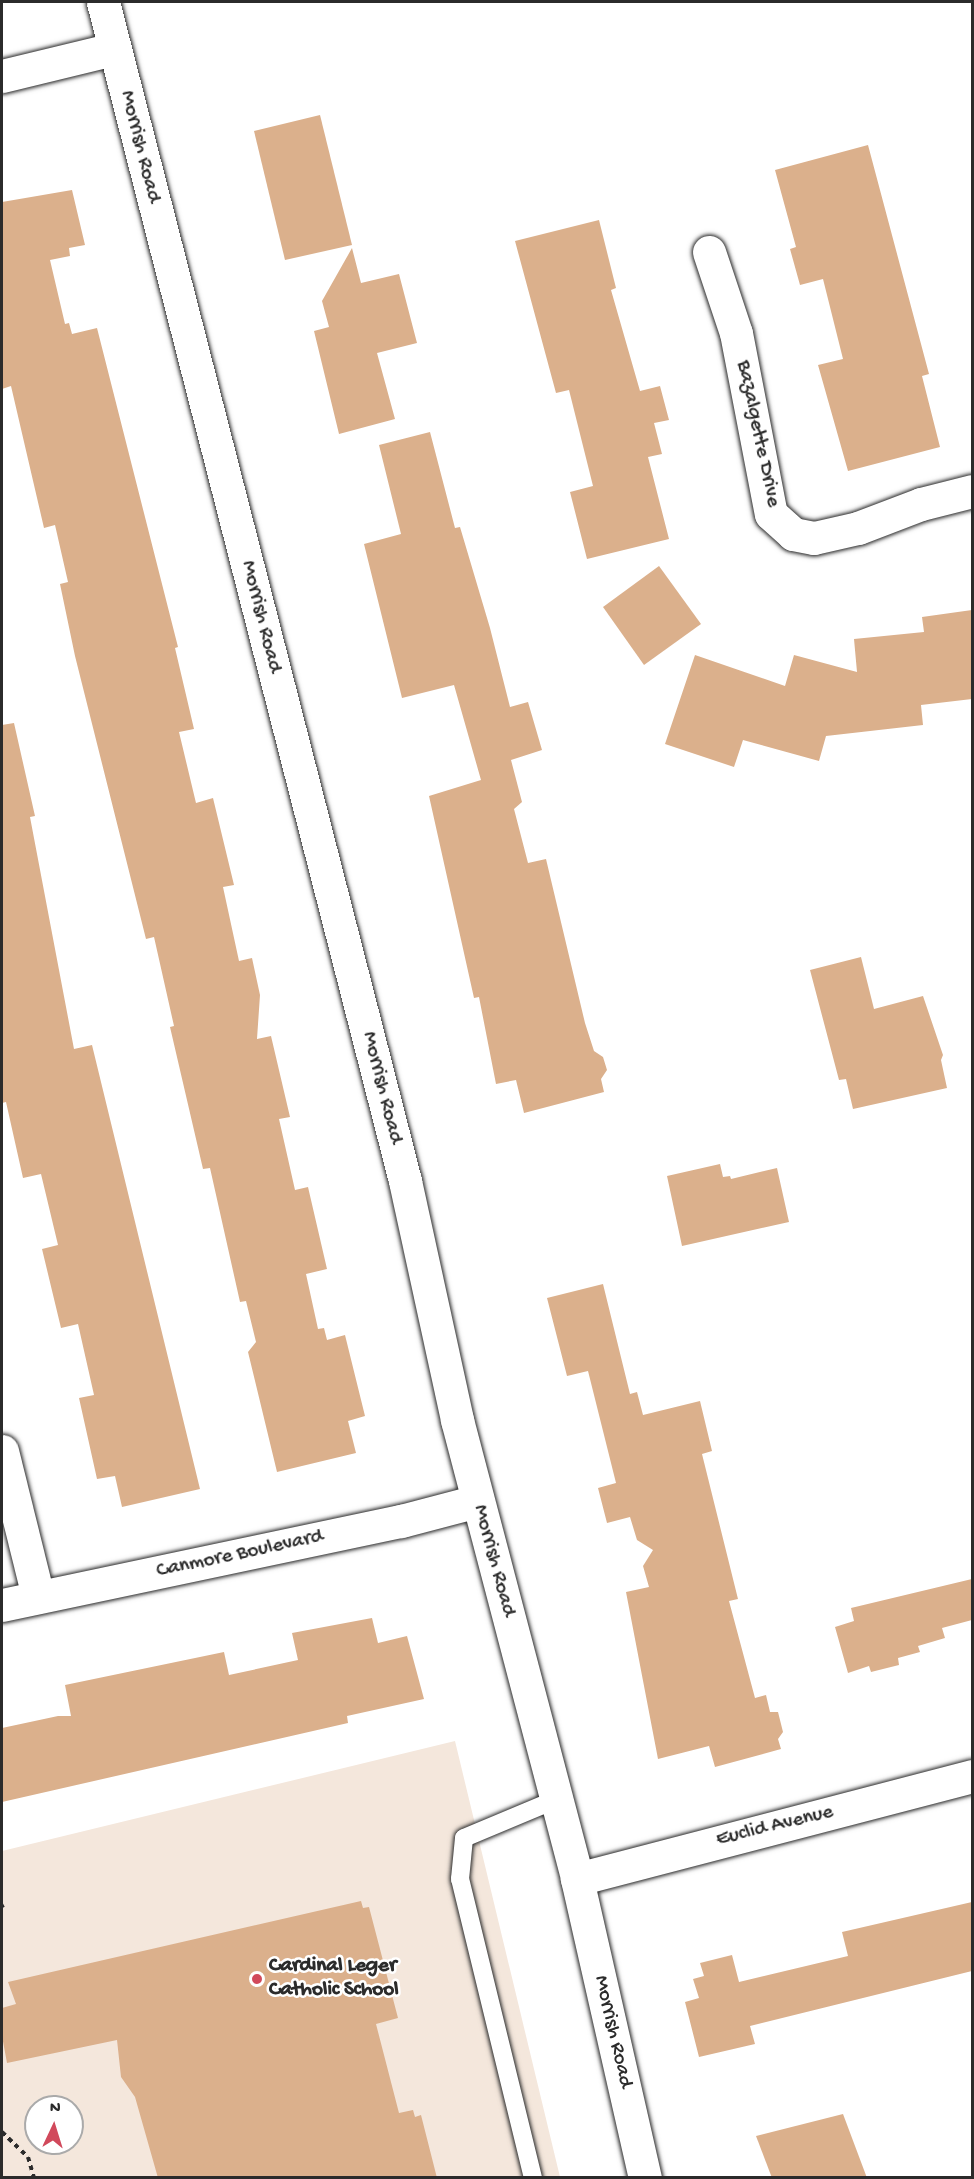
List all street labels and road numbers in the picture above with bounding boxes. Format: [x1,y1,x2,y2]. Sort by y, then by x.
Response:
street label: Morrish Road [113,88,165,206]
street label: Bazalgette Drive [729,358,785,510]
street label: Morrish Road [234,558,286,676]
street label: Morrish Road [355,1029,407,1147]
street label: Morrish Road [466,1502,520,1620]
street label: Canmore Boulevard [154,1525,326,1585]
street label: Euclid Avenue [714,1800,836,1854]
street label: Morrish Road [587,1973,637,2091]

